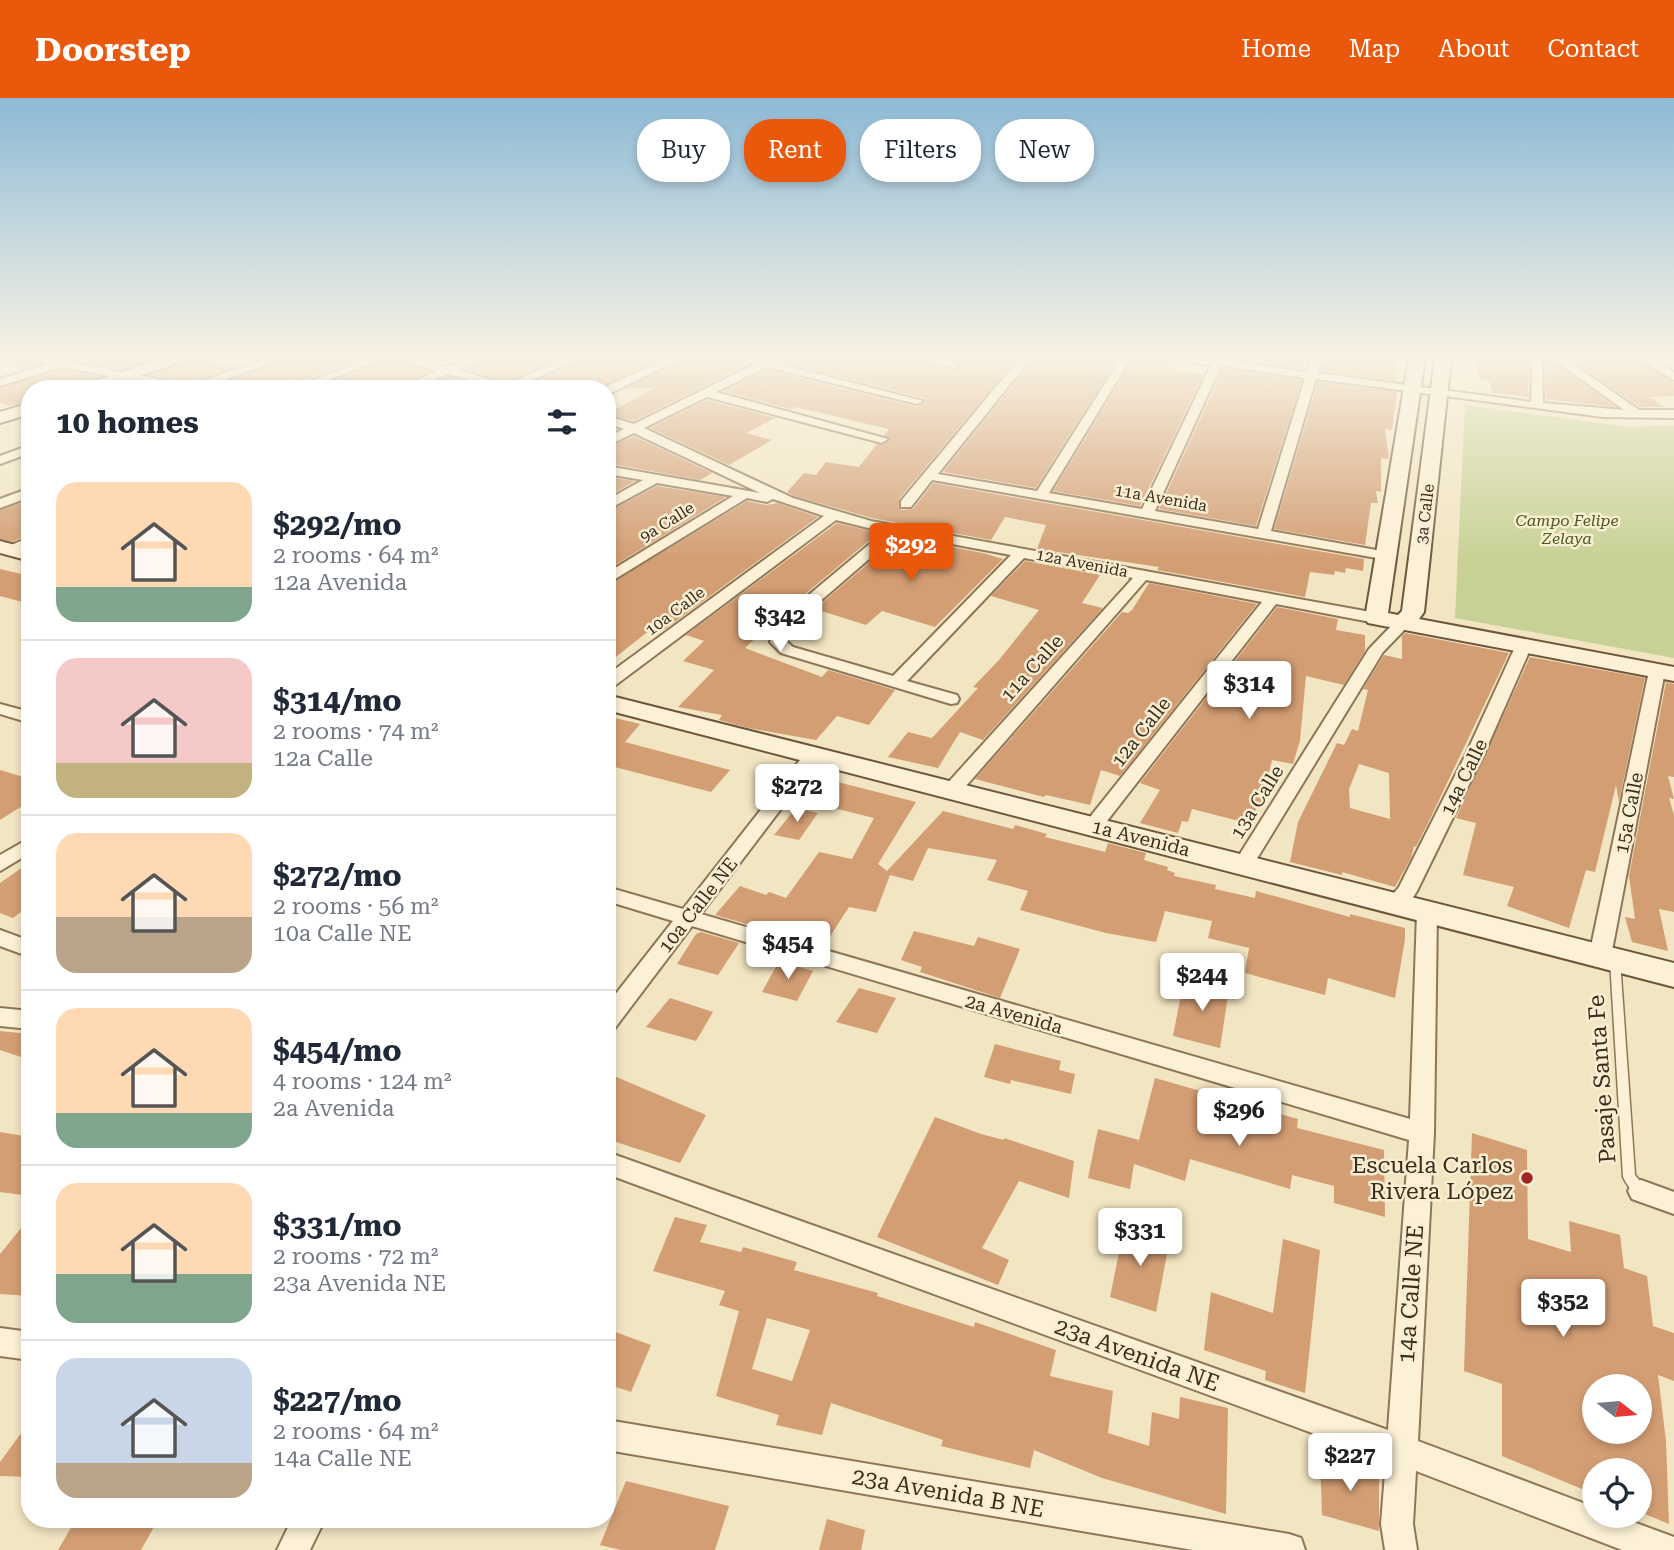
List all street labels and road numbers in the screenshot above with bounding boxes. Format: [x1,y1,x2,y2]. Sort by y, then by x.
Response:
street label: 11a Avenida [1113,481,1209,516]
street label: 3a Calle [1412,483,1438,545]
street label: 9a Calle [636,498,698,546]
street label: 12a Avenida [1034,545,1130,581]
street label: 10a Calle [642,582,709,639]
street label: 11a Calle [996,630,1068,706]
street label: 12a Calle [1107,692,1175,772]
street label: 14a Calle [1436,735,1492,819]
street label: 13a Calle [1225,761,1289,843]
street label: 15a Calle [1610,770,1648,856]
street label: 1a Avenida [1090,815,1193,861]
street label: 10a Calle NE [654,853,742,957]
street label: 2a Avenida [963,989,1066,1039]
street label: Pasaje Santa Fe [1583,994,1621,1164]
street label: 14a Calle NE [1393,1224,1429,1364]
street label: 23a Avenida NE [1051,1313,1223,1397]
street label: 23a Avenida B NE [850,1463,1046,1523]

